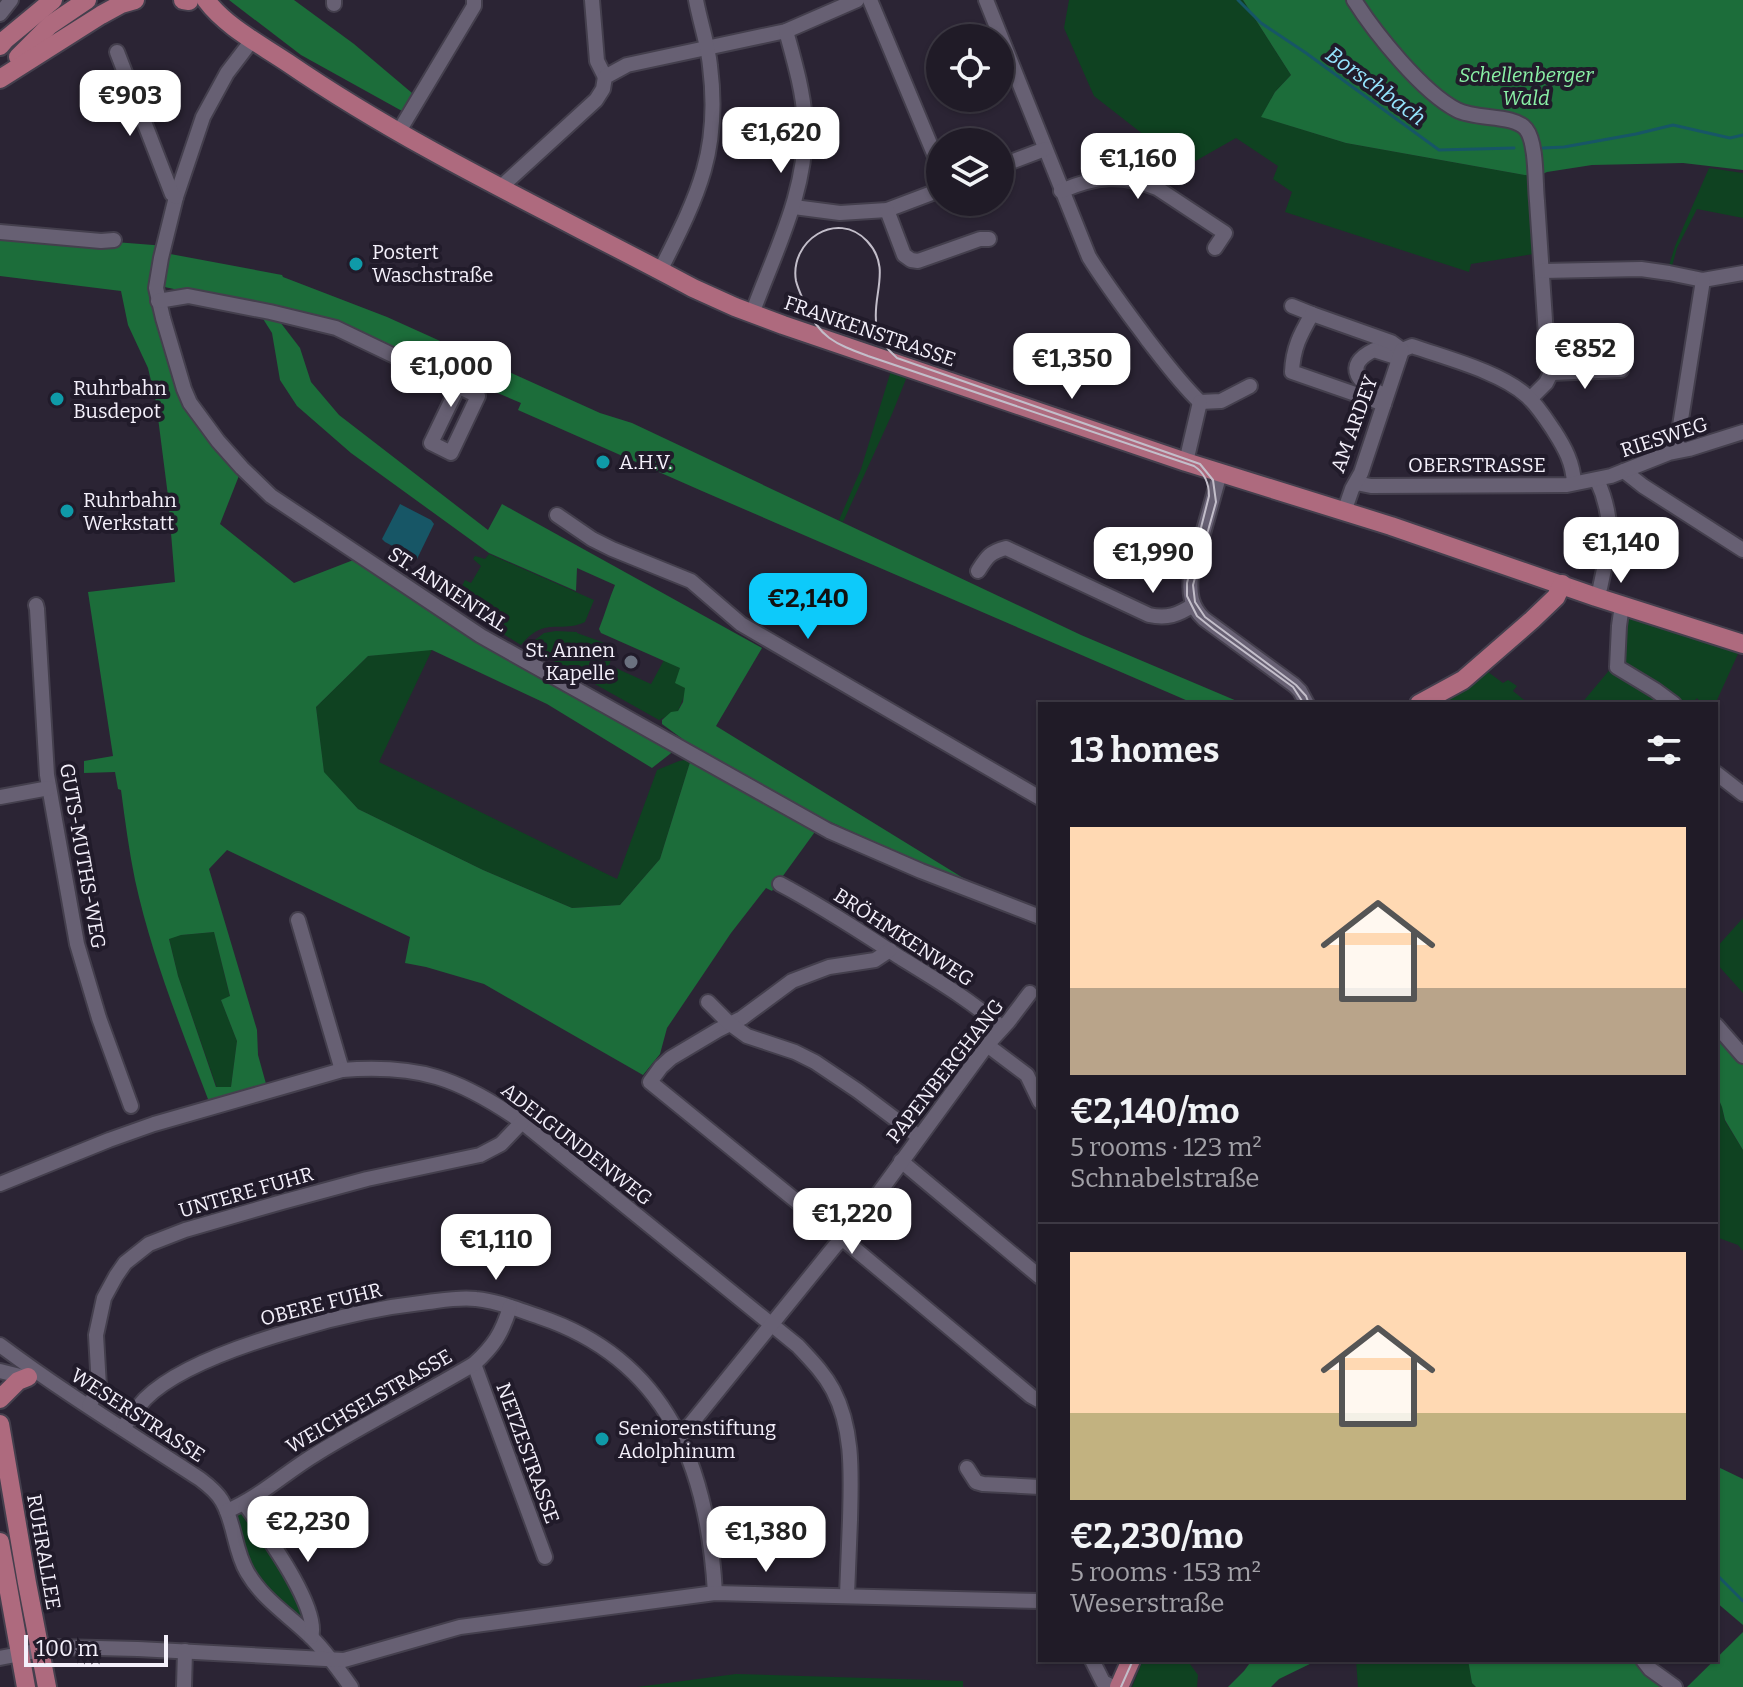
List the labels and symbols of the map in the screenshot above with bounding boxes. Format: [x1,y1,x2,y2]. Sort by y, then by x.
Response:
water label: Borschbach [1321,41,1431,131]
park label: Schellenberger Wald [1459,63,1594,110]
pin: €903 [83,70,177,138]
pin: €1,620 [716,107,846,175]
pin: €1,160 [1073,133,1203,201]
place label: Postert Waschstraße [372,240,493,287]
marker: Postert Waschstraße [347,255,365,273]
street label: FRANKENSTRASSE [781,290,959,372]
pin: €852 [1538,323,1632,391]
pin: €1,350 [1007,333,1137,401]
pin: €1,000 [386,341,516,409]
street label: AM ARDEY [1325,372,1383,476]
place label: Ruhrbahn Busdepot [73,376,167,423]
marker: Ruhrbahn Busdepot [48,390,66,408]
street label: RIESWEG [1617,412,1711,462]
place label: A.H.V. [619,450,672,474]
marker: A.H.V. [594,453,612,471]
street label: OBERSTRASSE [1408,453,1546,477]
place label: Ruhrbahn Werkstatt [83,488,177,535]
marker: Ruhrbahn Werkstatt [58,502,76,520]
pin: €1,140 [1556,517,1686,585]
pin: €1,990 [1088,527,1218,595]
street label: ST. ANNENTAL [384,541,512,637]
pin: €2,140 [743,573,873,641]
place label: St. Annen Kapelle [525,638,615,685]
marker: St. Annen Kapelle [622,653,640,671]
street label: GUTS-MUTHS-WEG [55,761,111,951]
street label: BRÖHMKENWEG [830,883,979,991]
street label: PAPENBERGHANG [881,994,1009,1148]
street label: ADELGUNDENWEG [497,1078,657,1211]
street label: UNTERE FUHR [176,1161,316,1223]
pin: €1,220 [787,1188,917,1256]
pin: €1,110 [431,1214,561,1282]
street label: OBERE FUHR [258,1277,384,1331]
street label: WEICHSELSTRASSE [282,1344,456,1458]
street label: WESERSTRASSE [66,1363,210,1467]
street label: NETZESTRASSE [491,1379,565,1527]
place label: Seniorenstiftung Adolphinum [618,1416,776,1463]
marker: Seniorenstiftung Adolphinum [593,1430,611,1448]
street label: RUHRALLEE [22,1492,66,1612]
pin: €2,230 [243,1496,373,1564]
pin: €1,380 [701,1506,831,1574]
scale bar [24,1631,168,1667]

